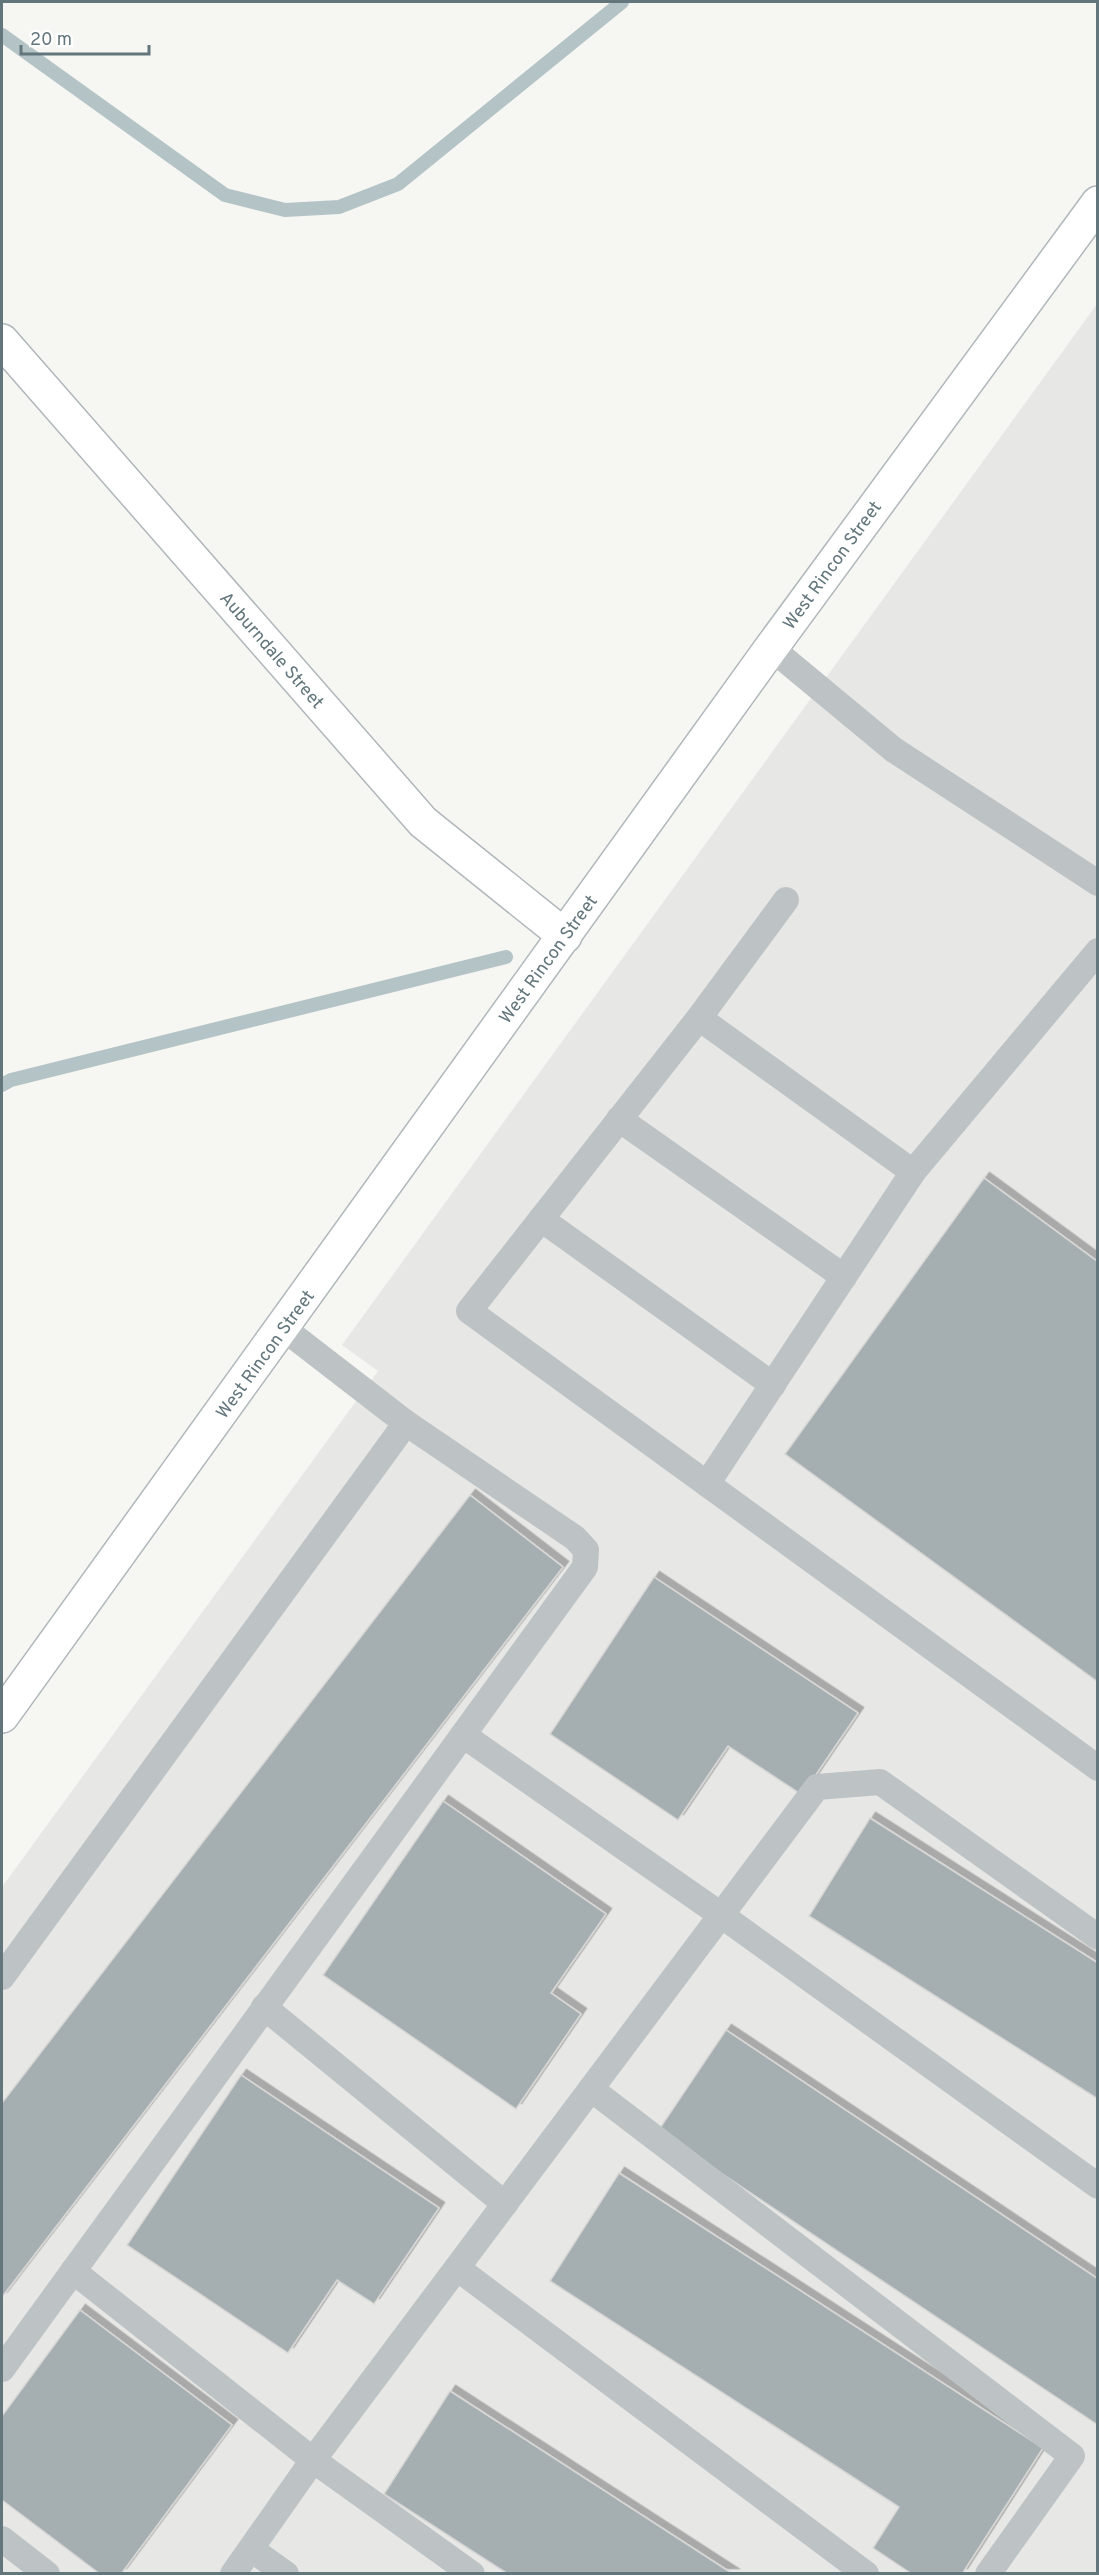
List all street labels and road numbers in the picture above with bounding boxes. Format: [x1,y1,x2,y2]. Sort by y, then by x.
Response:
street label: West Rincon Street [779,497,888,635]
street label: Auburndale Street [214,588,328,714]
street label: West Rincon Street [495,891,604,1029]
street label: West Rincon Street [212,1286,321,1424]

